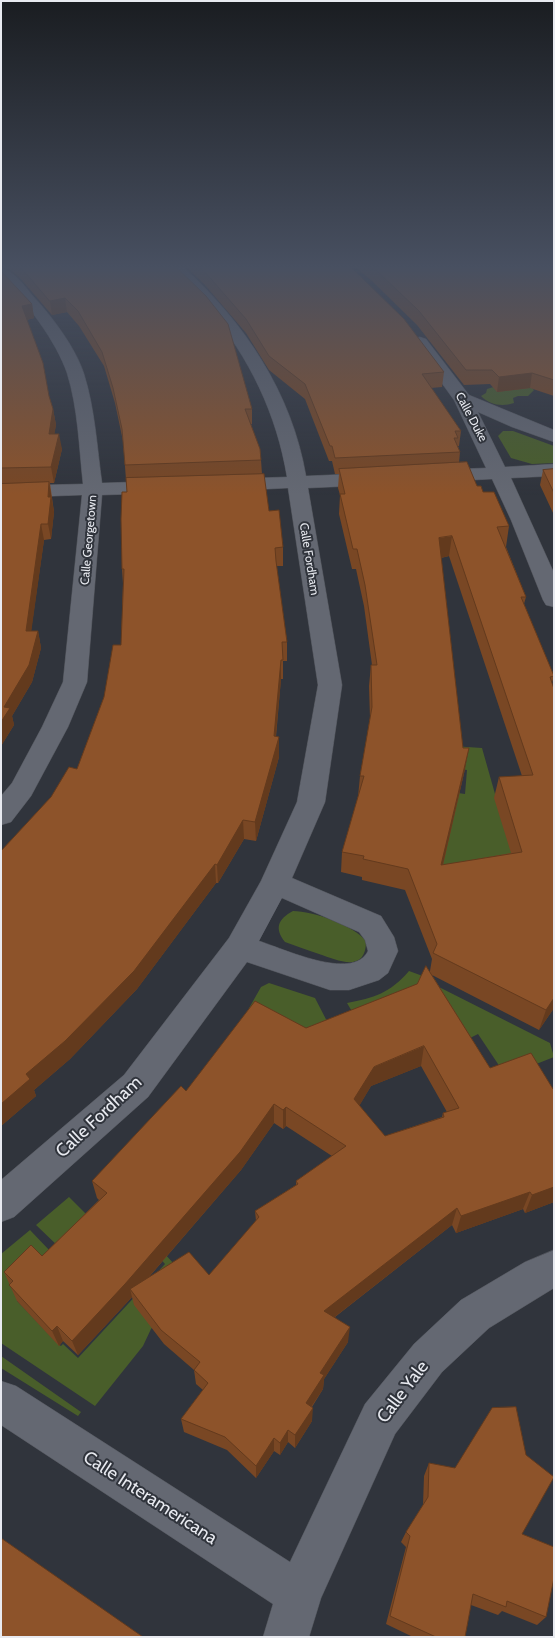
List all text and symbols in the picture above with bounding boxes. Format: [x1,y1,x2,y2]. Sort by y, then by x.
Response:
street label: Calle Duke [452,390,490,444]
street label: Calle Georgetown [78,494,100,586]
street label: Calle Fordham [296,522,322,596]
street label: Calle Fordham [52,1072,146,1162]
street label: Calle Yale [373,1357,433,1427]
street label: Calle Interamericana [79,1447,221,1549]

